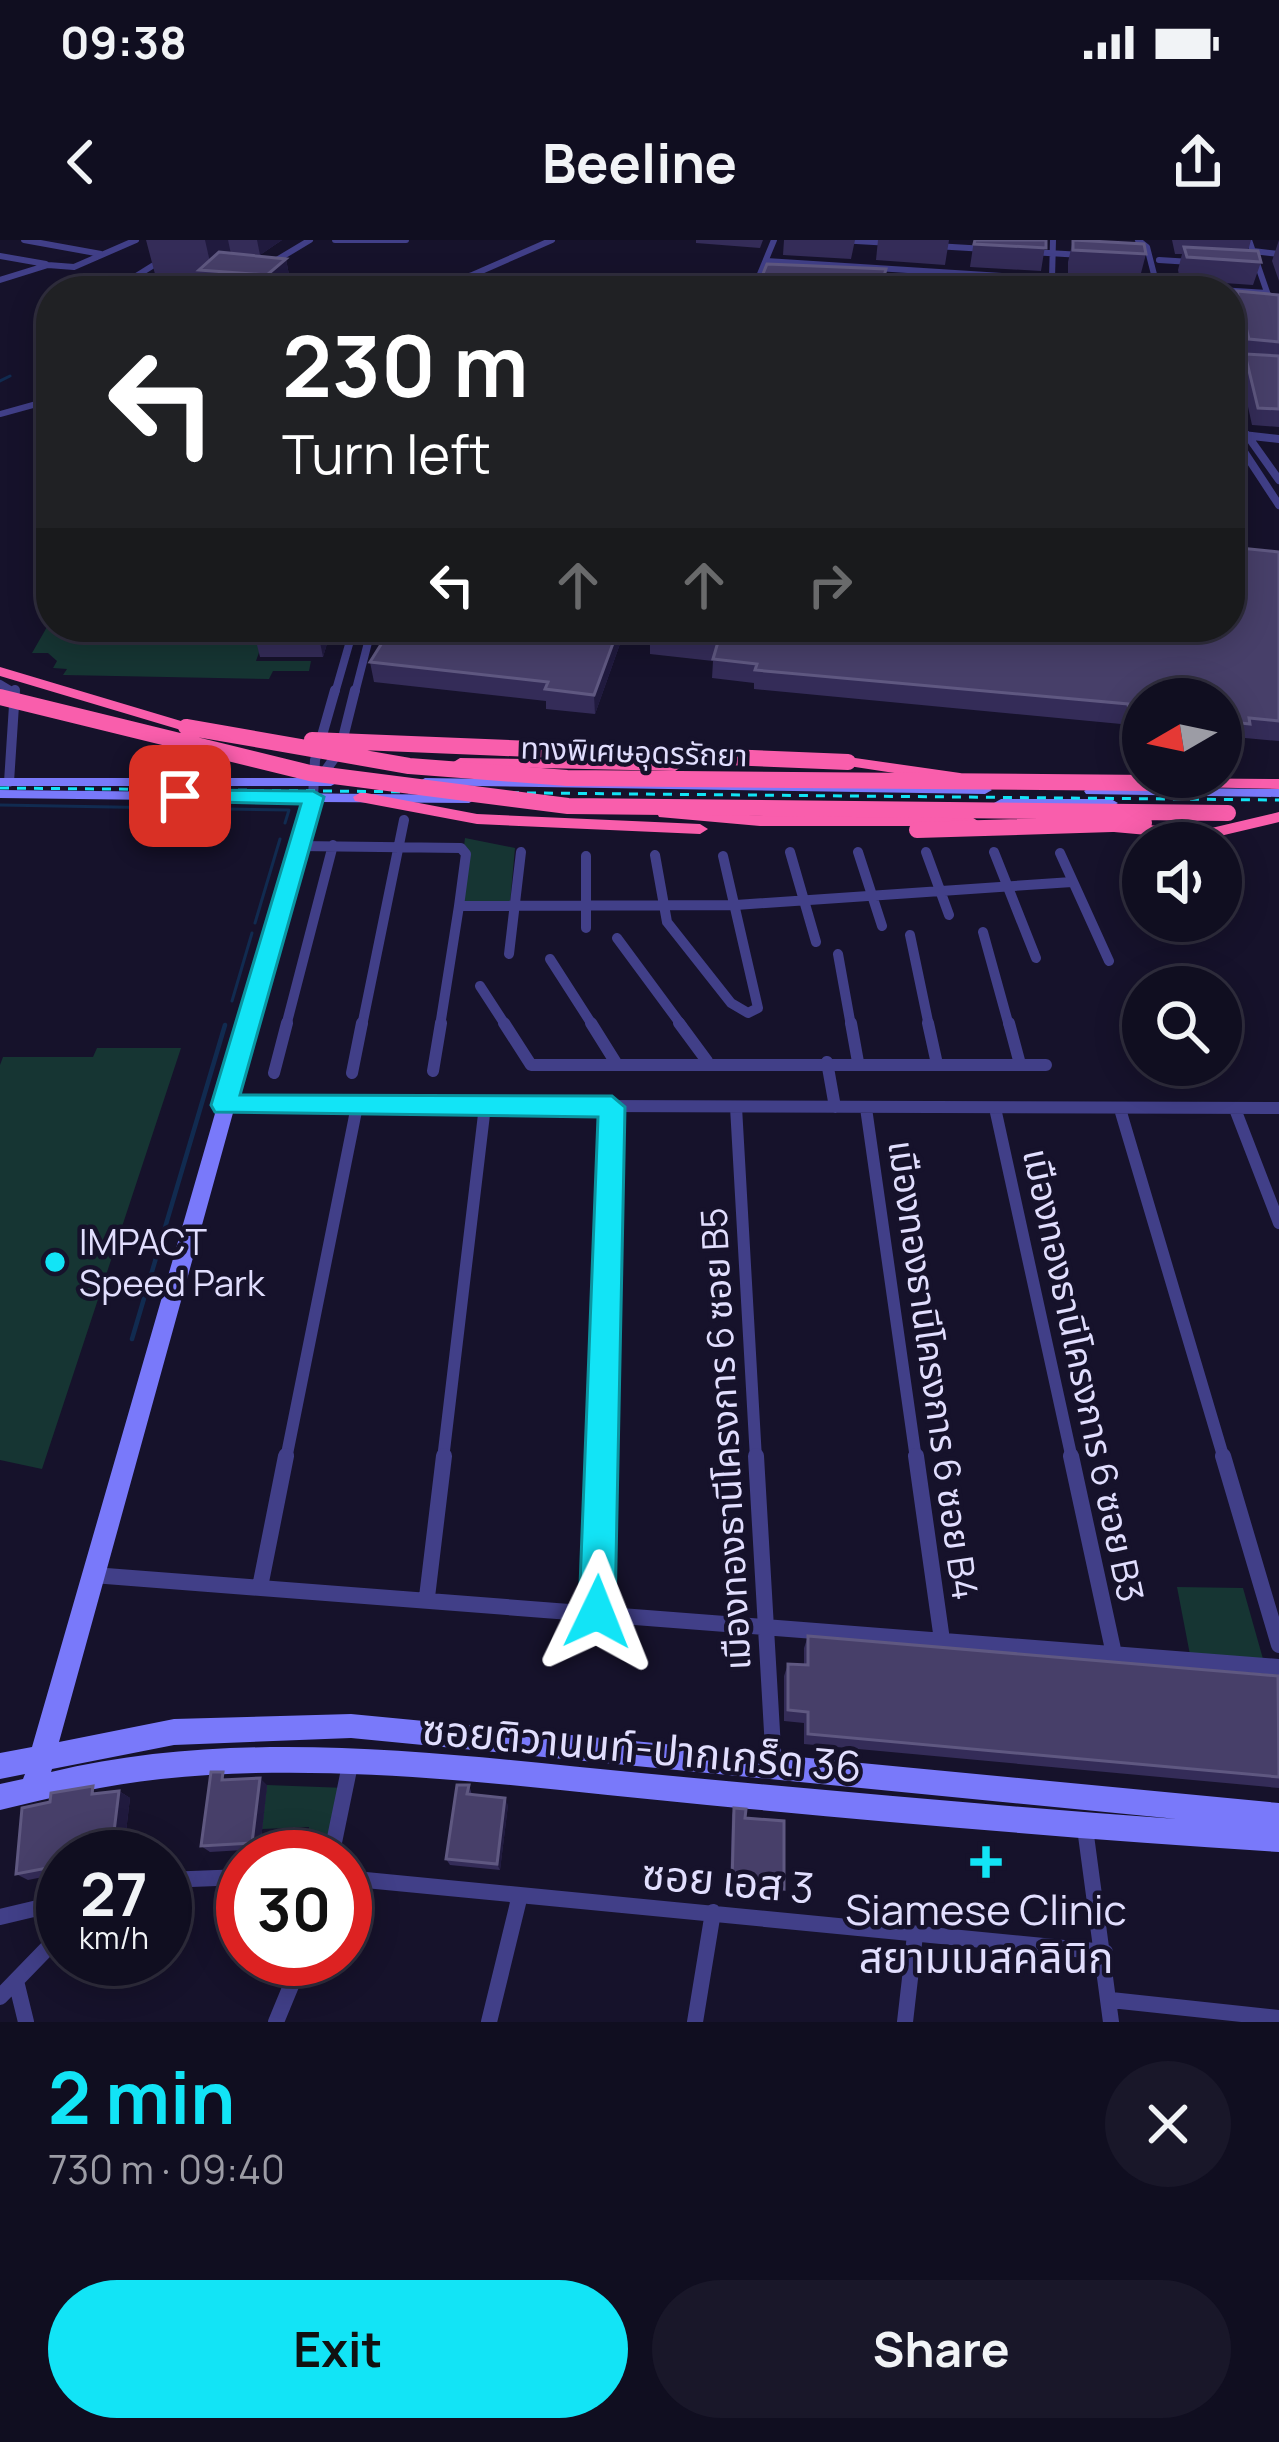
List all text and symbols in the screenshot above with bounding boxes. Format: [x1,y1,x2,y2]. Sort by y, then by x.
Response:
text: 09:38 [60,11,187,73]
text: Beeline [542,125,737,199]
icon: back [48,129,114,195]
icon: share [1165,129,1231,195]
text: 230 m [282,307,528,422]
icon: left [84,324,240,480]
text: Turn left [282,416,491,490]
icon: left [419,552,485,618]
icon: ahead [545,552,611,618]
icon: ahead [671,552,737,618]
icon: right [797,552,863,618]
north arrow [1122,678,1242,798]
map controls [1122,678,1242,1086]
street label: ทางพิเศษอุดรรัถยา [520,727,748,775]
pin [129,745,231,847]
icon: arrive [147,763,213,829]
button: sound [1122,822,1242,942]
button: search [1122,966,1242,1086]
street label: เมืองทองธานีโครงการ 6 ซอย B4 [877,1137,991,1603]
street label: เมืองทองธานีโครงการ 6 ซอย B3 [1012,1144,1156,1606]
street label: เมืองทองธานีโครงการ 6 ซอย B5 [688,1206,762,1672]
place label: IMPACT Speed Park [79,1217,266,1307]
marker: IMPACT Speed Park [42,1249,68,1275]
position arrow [534,1549,660,1675]
street label: ซอยติวานนท์-ปากเกร็ด 36 [420,1699,864,1795]
speed limit sign: 30 [216,1830,372,1986]
street label: ซอย เอส 3 [640,1844,816,1916]
marker: Siamese Clinic สยามเมสคลินิก [970,1846,1002,1878]
text: 27 [80,1852,148,1934]
place label: Siamese Clinic สยามเมสคลินิก [845,1880,1127,1986]
text: km/h [79,1917,149,1958]
text: 2 min [48,2047,235,2146]
button: close [1105,2061,1231,2187]
text: 730 m · 09:40 [48,2142,285,2196]
button: Exit [48,2280,628,2418]
button: Share [652,2280,1231,2418]

